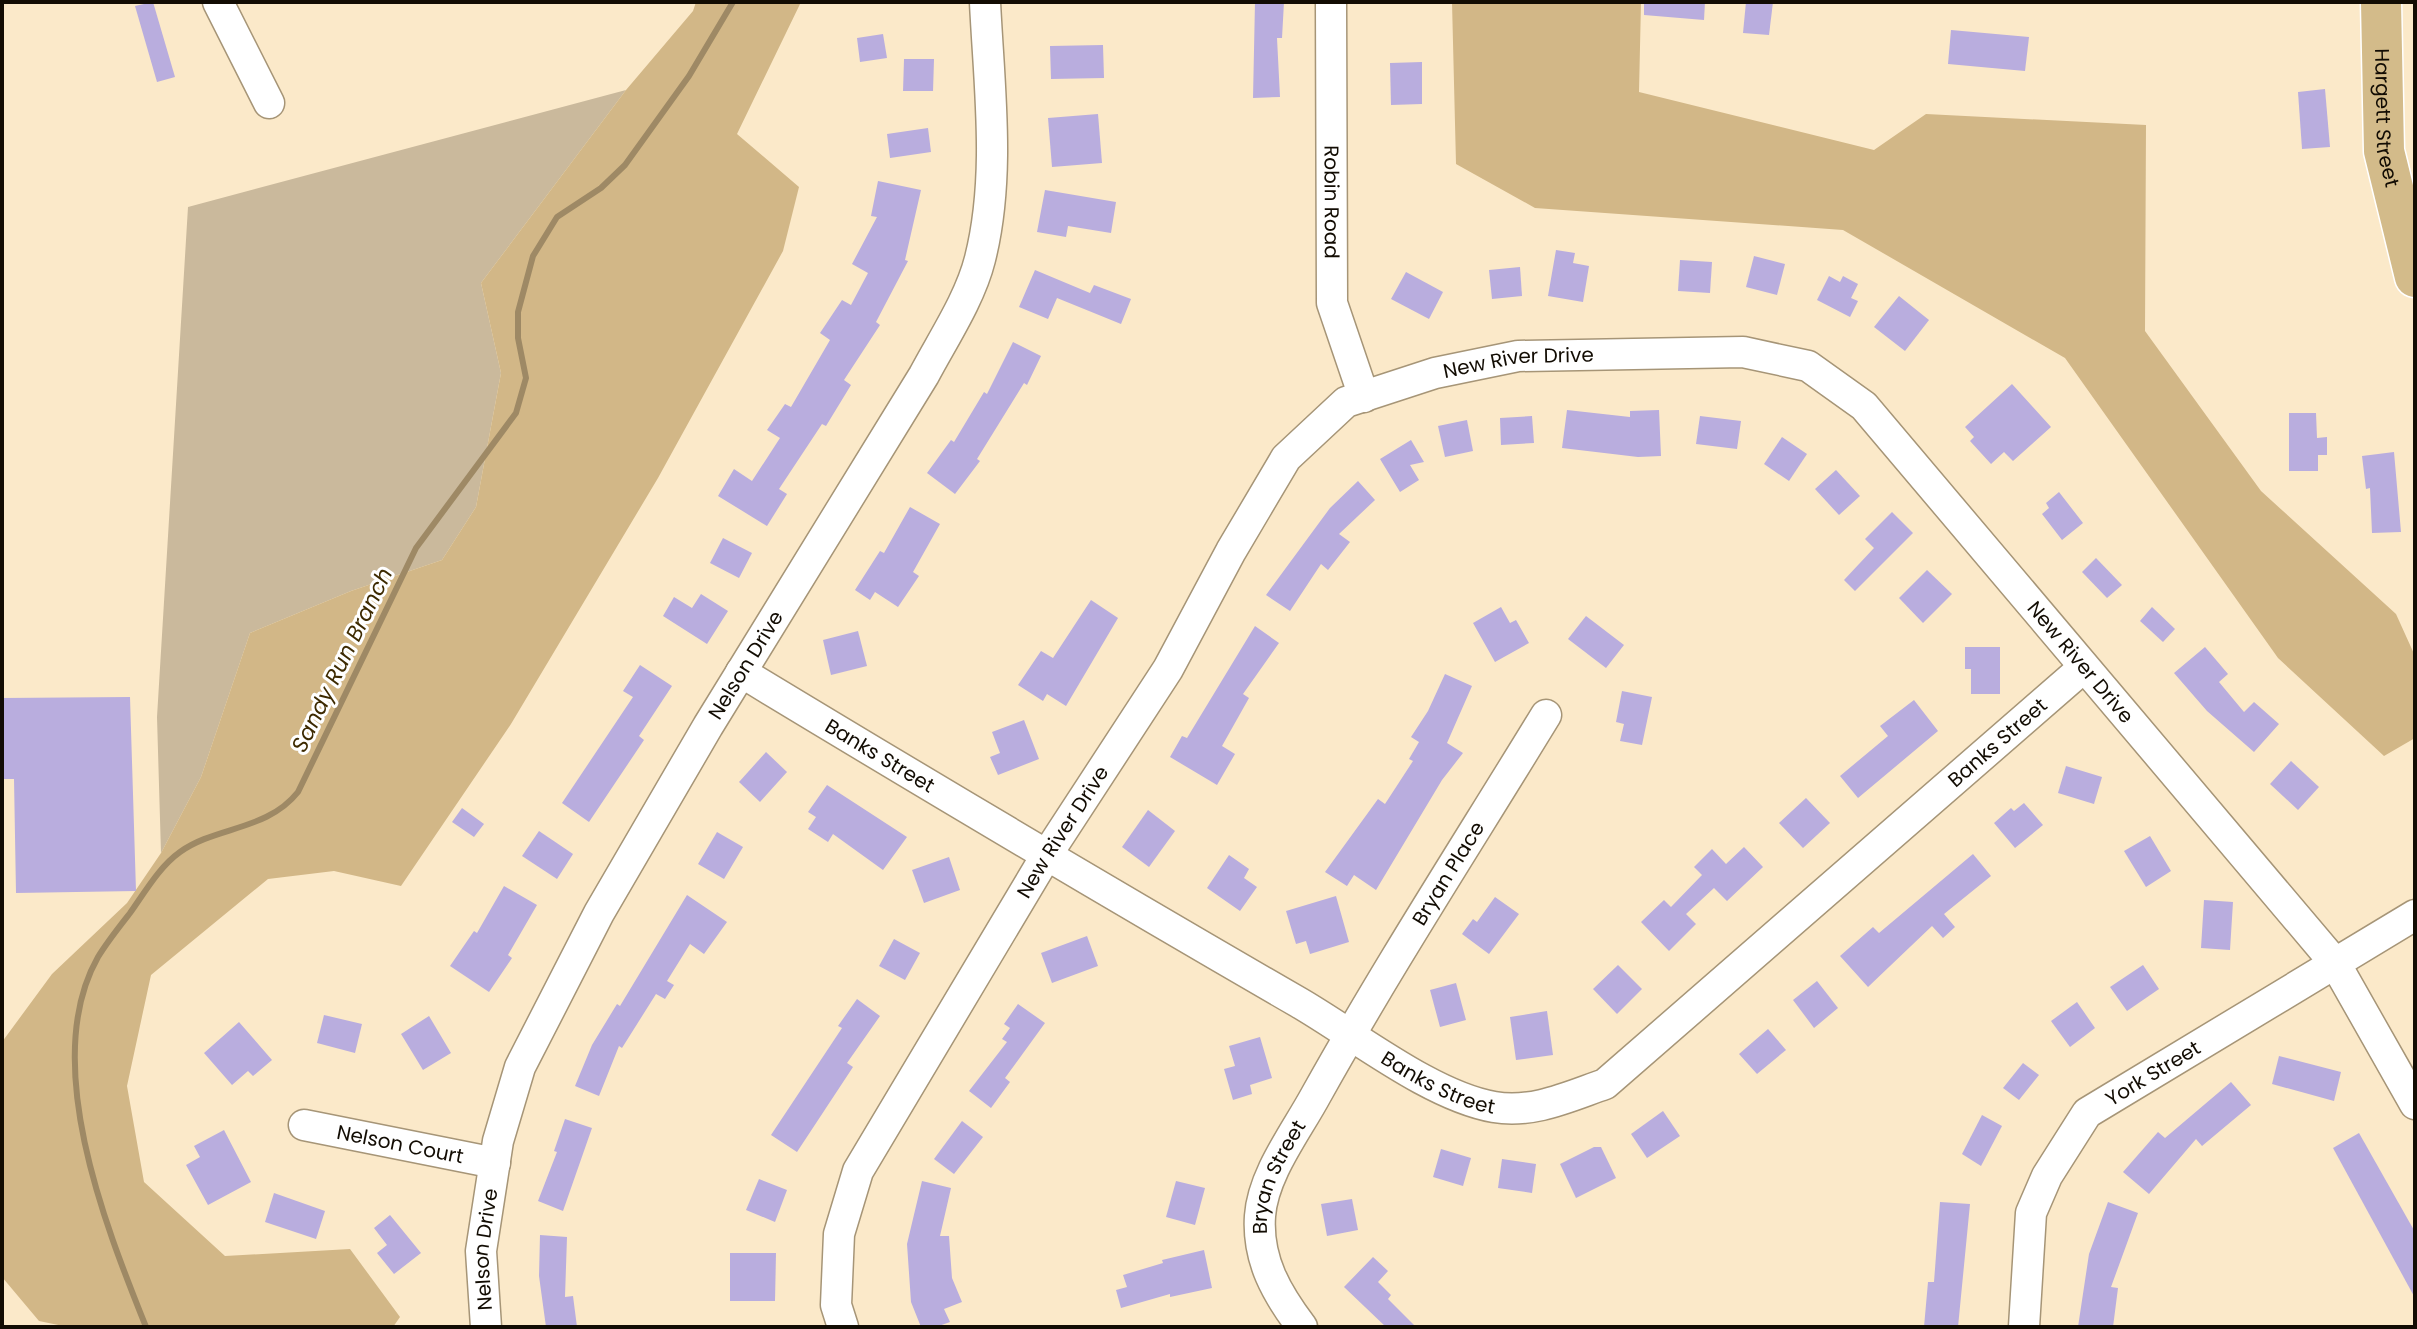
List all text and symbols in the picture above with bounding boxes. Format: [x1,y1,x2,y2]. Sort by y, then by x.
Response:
street label: Hargett Street [2368,48,2406,190]
street label: Robin Road [1317,145,1346,259]
street label: New River Drive [1440,341,1594,385]
water label: Sandy Run Branch [284,563,400,757]
street label: New River Drive [2021,595,2140,729]
street label: Nelson Drive [701,605,790,725]
street label: Banks Street [1942,691,2053,794]
street label: Banks Street [820,712,940,799]
street label: New River Drive [1010,760,1115,903]
street label: Bryan Place [1405,816,1491,931]
street label: York Street [2100,1034,2205,1113]
street label: Banks Street [1376,1044,1497,1121]
street label: Bryan Street [1246,1115,1312,1235]
street label: Nelson Court [334,1118,466,1170]
street label: Nelson Drive [466,1186,505,1311]

